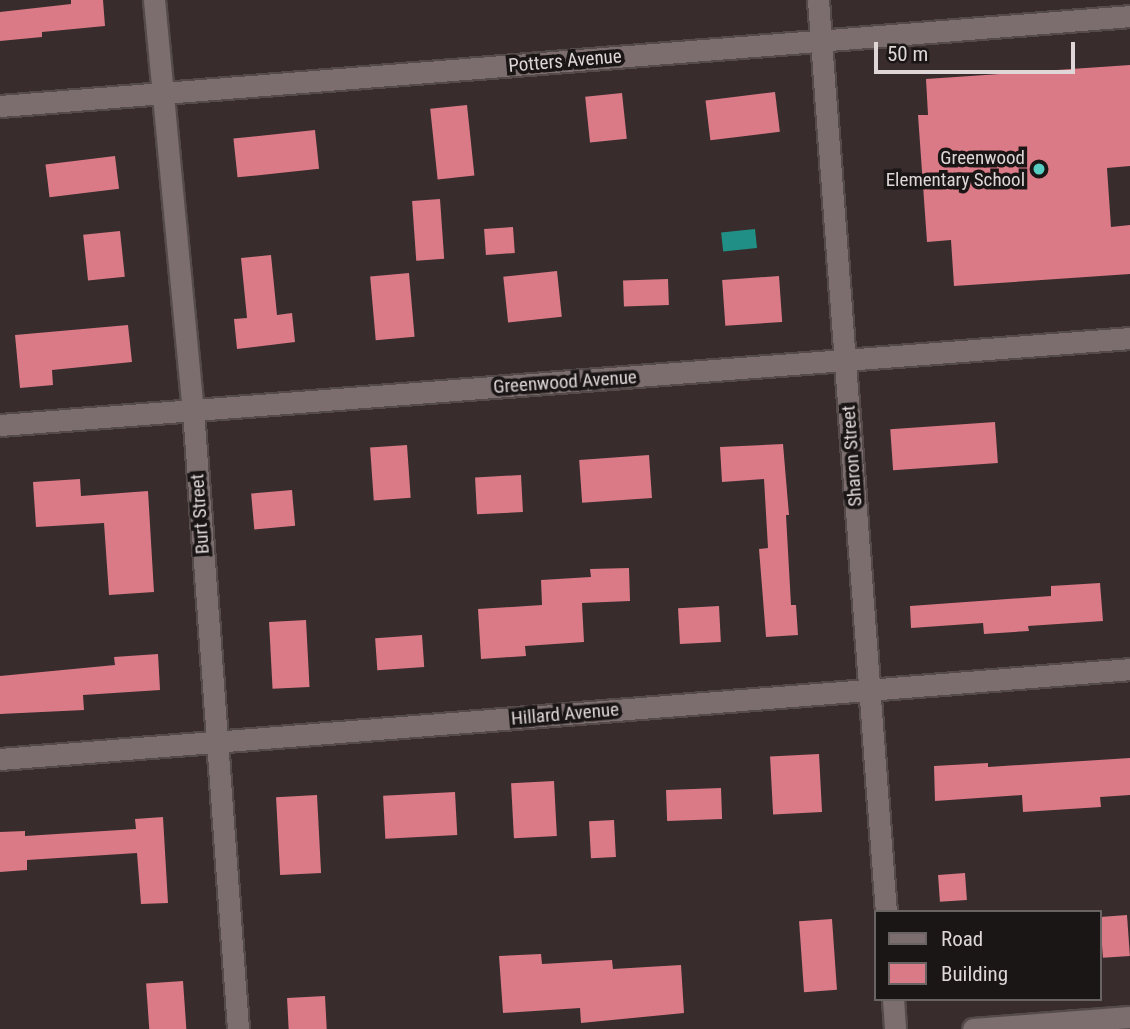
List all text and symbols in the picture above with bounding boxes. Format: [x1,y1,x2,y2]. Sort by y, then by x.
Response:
scale bar [878,28,1079,72]
text: 50 m [887,42,928,66]
street label: Potters Avenue [507,45,623,77]
place label: Greenwood Elementary School [886,147,1025,191]
marker: Greenwood Elementary School [1031,161,1047,177]
street label: Greenwood Avenue [492,366,638,398]
street label: Sharon Street [837,405,867,507]
street label: Burt Street [186,473,214,555]
street label: Hillard Avenue [510,698,620,730]
legend [874,910,1102,1001]
text: Road [941,927,983,951]
text: Building [941,962,1008,986]

